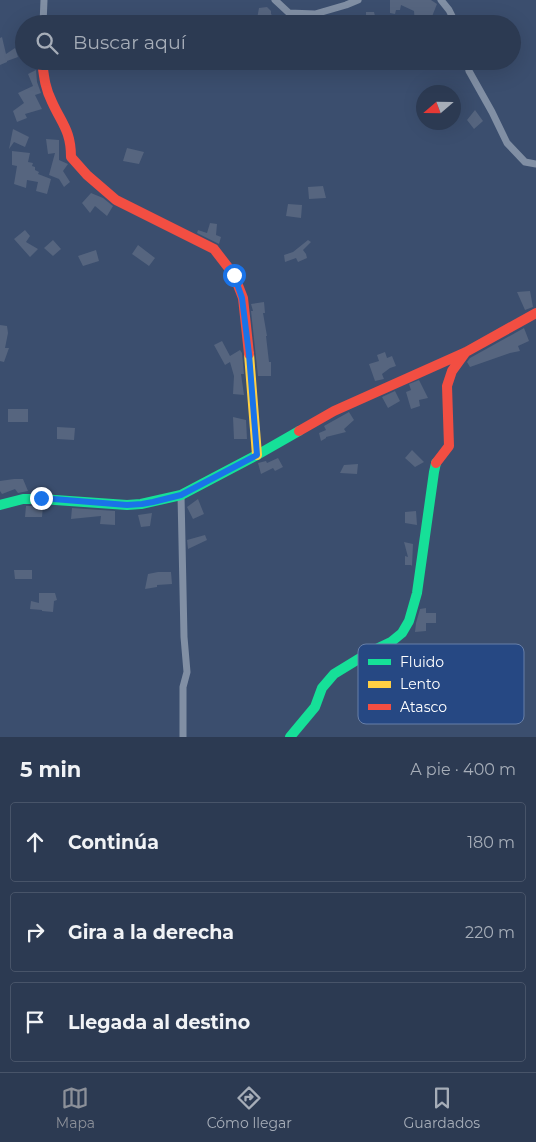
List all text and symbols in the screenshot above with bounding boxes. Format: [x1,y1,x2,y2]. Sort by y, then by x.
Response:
search box [15,15,521,70]
icon: search [33,29,61,57]
text: Buscar aquí [73,31,186,54]
north arrow [416,85,461,130]
route start [223,264,246,287]
route end [30,487,53,510]
legend [358,644,524,724]
text: Fluido [400,653,444,671]
text: Lento [400,675,440,693]
text: Atasco [400,698,447,716]
text: 5 min [20,757,81,782]
text: A pie · 400 m [410,760,516,779]
icon: ahead [21,828,49,856]
text: Continúa [68,831,159,854]
text: 180 m [467,833,515,852]
icon: right [21,918,49,946]
text: Gira a la derecha [68,921,234,944]
text: 220 m [465,923,515,942]
icon: arrive [21,1008,49,1036]
text: Llegada al destino [68,1011,250,1034]
tab: Mapa [56,1084,95,1132]
tab: Cómo llegar [207,1084,292,1132]
tab: Guardados [403,1084,480,1132]

